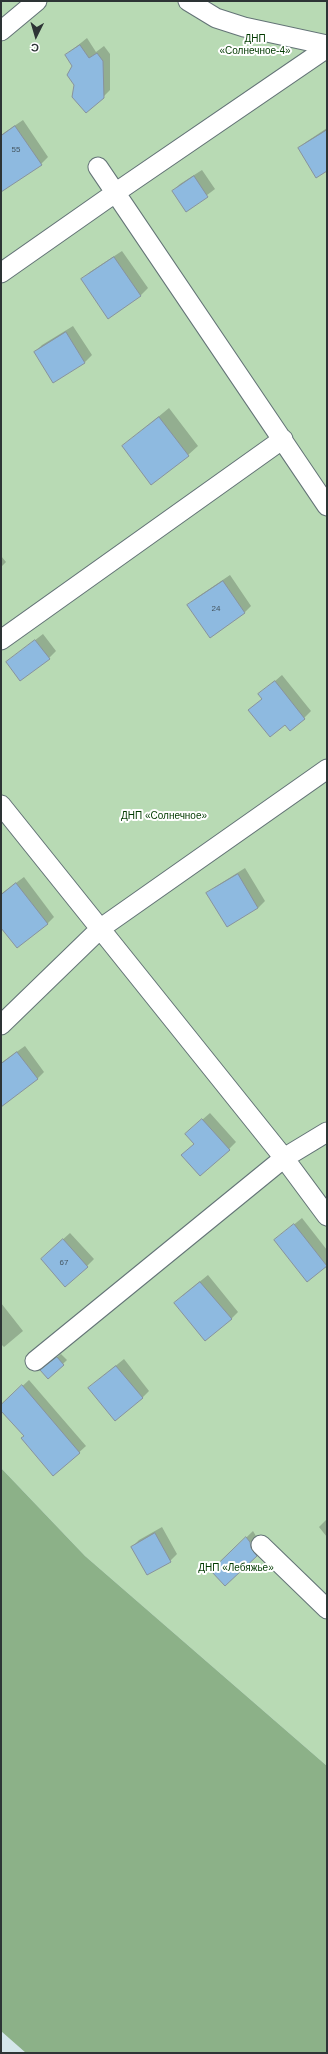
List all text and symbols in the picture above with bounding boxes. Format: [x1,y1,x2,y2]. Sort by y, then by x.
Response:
north arrow [16,16,56,56]
park label: ДНП «Солнечное-4» [219,33,291,56]
text: С [30,42,39,54]
house number: 55 [12,145,20,155]
house number: 24 [212,604,220,614]
park label: ДНП «Солнечное» [121,810,207,822]
house number: 67 [60,1258,68,1268]
park label: ДНП «Лебяжье» [198,1562,274,1574]

